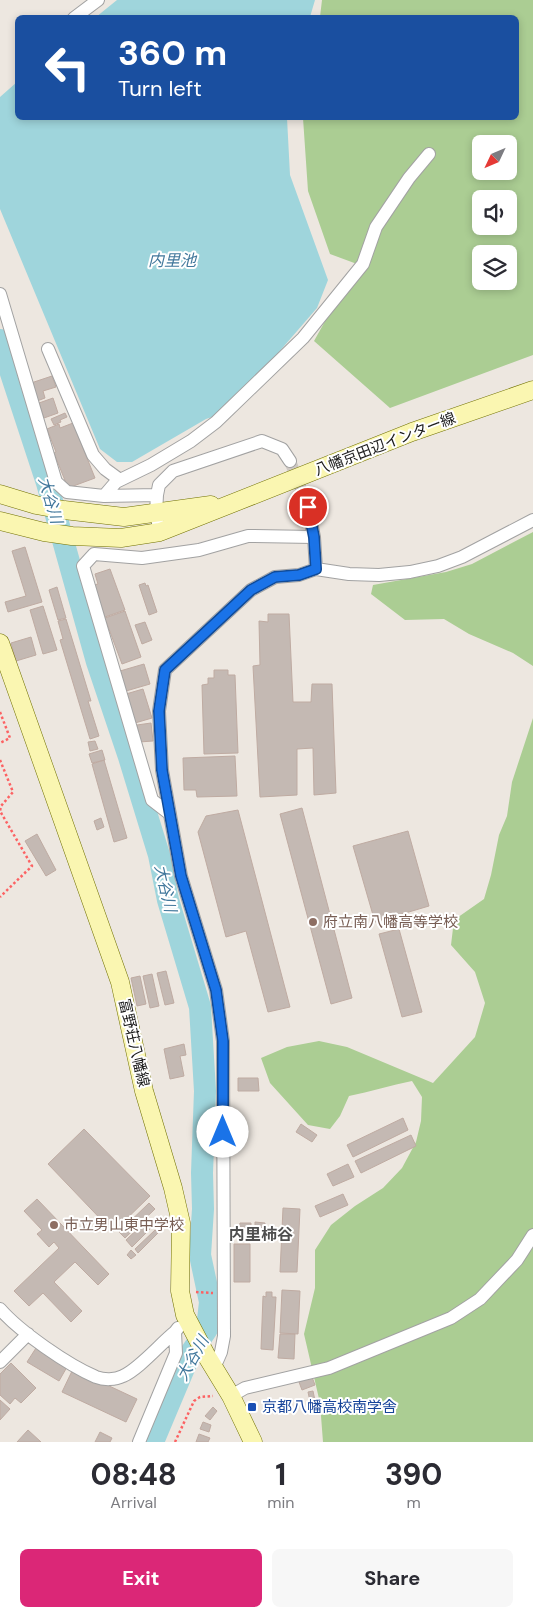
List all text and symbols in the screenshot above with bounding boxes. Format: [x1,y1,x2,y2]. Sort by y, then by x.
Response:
text: 360 m [118,30,227,76]
icon: left [35,35,100,100]
text: Turn left [118,74,202,103]
north arrow [472,135,518,180]
map controls [472,135,517,290]
button: sound [472,190,517,235]
button: layers [472,245,517,290]
water label: 内里池 [148,250,198,271]
street label: 八幡京田辺インター線 [311,408,459,480]
water label: 大谷川 [34,474,68,528]
pin [287,486,329,528]
icon: arrive [294,493,322,521]
water label: 大谷川 [150,862,182,916]
place label: 府立南八幡高等学校 [323,912,458,932]
marker: 府立南八幡高等学校 [307,916,319,928]
street label: 富野荘八幡線 [114,997,154,1089]
position arrow [196,1105,248,1157]
place label: 市立男山東中学校 [64,1215,184,1235]
marker: 市立男山東中学校 [48,1219,60,1231]
district label: 内里柿谷 [229,1224,293,1245]
water label: 大谷川 [172,1330,214,1384]
place label: 京都八幡高校南学舎 [262,1397,397,1417]
marker: 京都八幡高校南学舎 [246,1401,258,1413]
text: 08:48 [90,1455,177,1494]
text: 1 [275,1455,286,1494]
text: 390 [385,1455,442,1494]
text: Arrival [110,1492,157,1513]
text: min [267,1492,294,1513]
text: m [407,1492,421,1513]
button: Exit [20,1549,262,1607]
button: Share [272,1549,513,1607]

